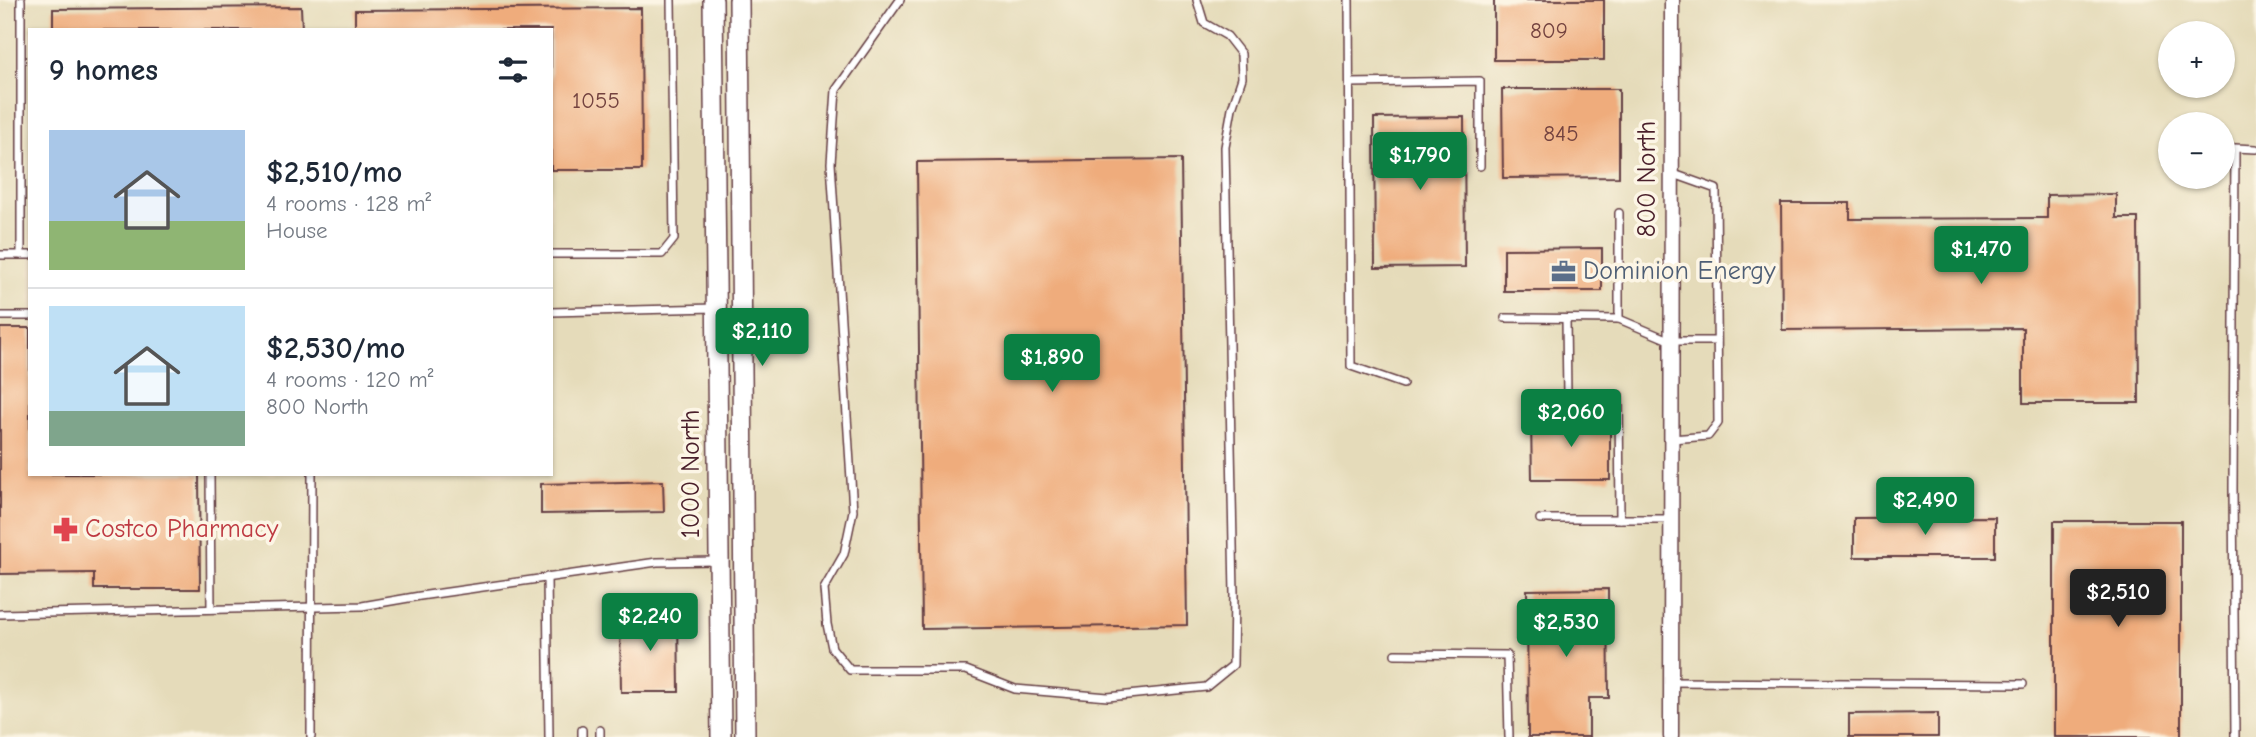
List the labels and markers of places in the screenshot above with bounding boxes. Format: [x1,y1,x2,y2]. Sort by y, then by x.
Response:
pin: $1,790 [1363,132,1477,192]
pin: $1,470 [1924,226,2038,286]
place label: Dominion Energy [1583,256,1776,286]
office icon: Dominion Energy [1549,257,1577,285]
pin: $2,110 [705,308,819,368]
pin: $1,890 [995,334,1109,394]
pin: $2,060 [1514,390,1628,449]
pin: $2,490 [1868,477,1982,537]
place label: Costco Pharmacy [85,514,279,544]
pharmacy icon: Costco Pharmacy [51,515,79,543]
pin: $2,510 [2061,570,2175,629]
pin: $2,240 [593,594,707,653]
pin: $2,530 [1509,600,1623,659]

